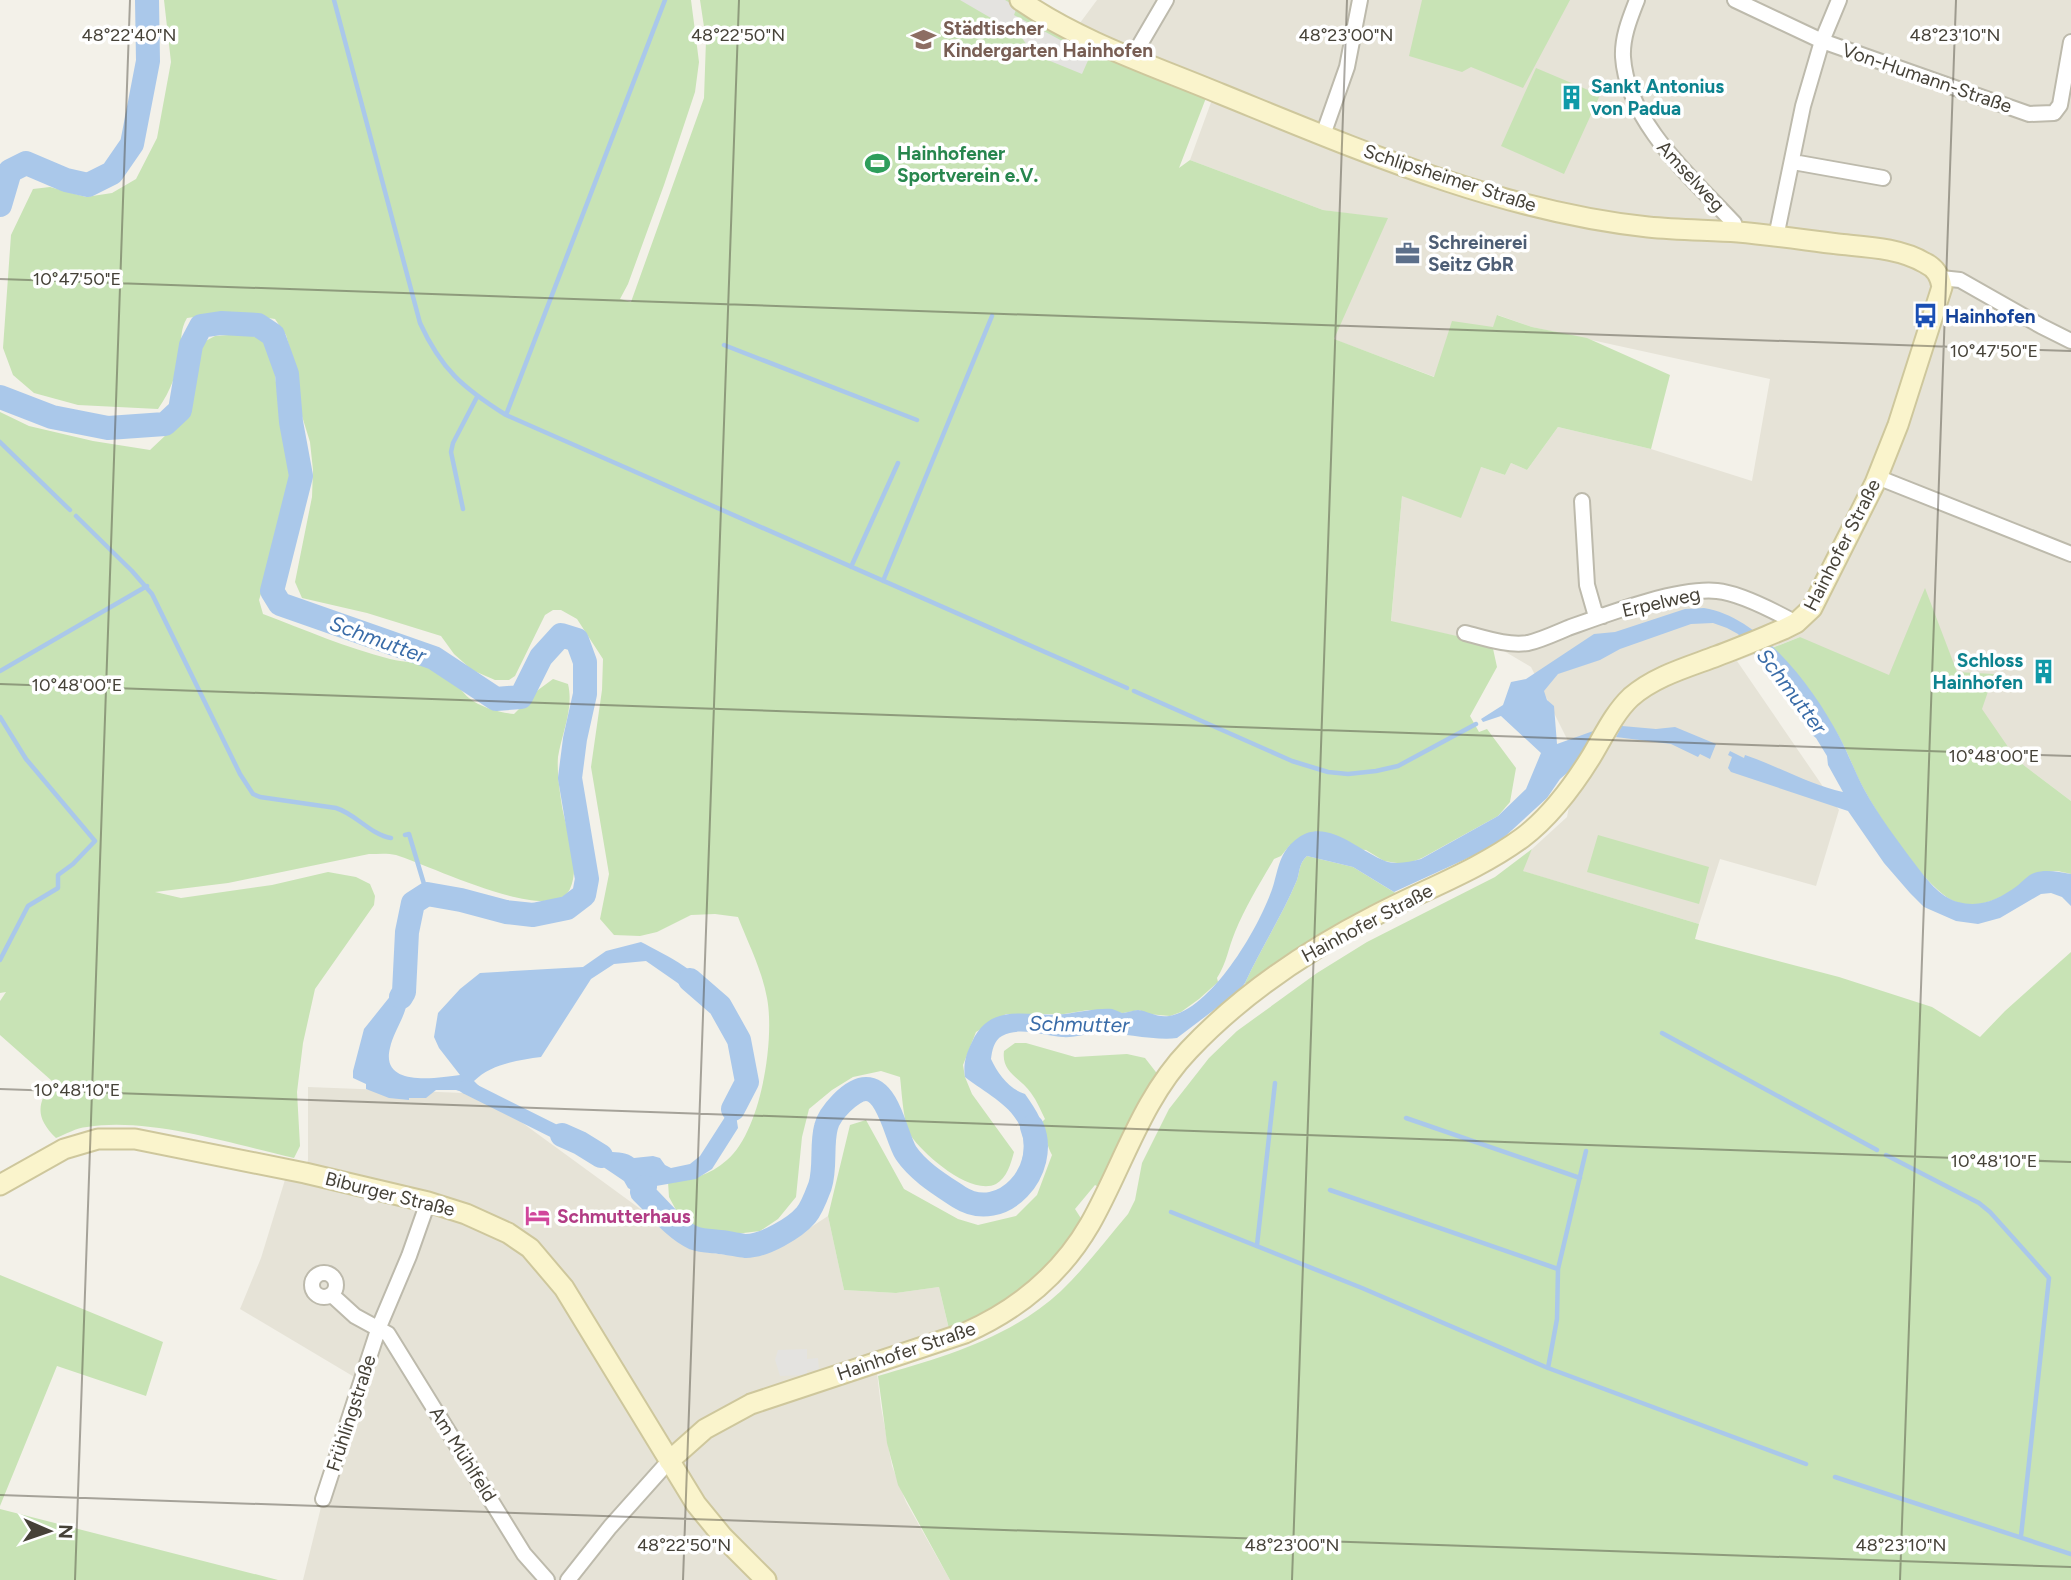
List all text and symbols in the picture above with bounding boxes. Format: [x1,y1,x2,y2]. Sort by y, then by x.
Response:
place label: Städtischer Kindergarten Hainhofen [943,17,1153,62]
text: 48°22'40"N [81,24,177,46]
text: 48°22'50"N [691,24,785,46]
text: 48°23'00"N [1298,24,1394,46]
text: 48°23'10"N [1910,24,2001,46]
school or university icon: Städtischer Kindergarten Hainhofen [909,25,937,53]
street label: Von-Humann-Straße [1839,38,2015,118]
place label: Sankt Antonius von Padua [1591,75,1724,120]
building icon: Sankt Antonius von Padua [1557,83,1585,111]
street label: Amselweg [1652,136,1730,216]
street label: Schlipsheimer Straße [1361,139,1539,217]
place label: Hainhofener Sportverein e.V. [897,142,1038,187]
sports icon: Hainhofener Sportverein e.V. [863,150,891,178]
place label: Schreinerei Seitz GbR [1428,231,1527,276]
office icon: Schreinerei Seitz GbR [1394,239,1422,267]
text: 10°47'50"E [33,268,121,290]
bus stop icon: Hainhofen [1911,302,1939,330]
place label: Hainhofen [1945,305,2036,328]
text: 10°47'50"E [1950,340,2038,362]
street label: Hainhofer Straße [1799,475,1885,615]
street label: Erpelweg [1620,582,1702,622]
water label: Schmutter [327,610,430,668]
water label: Schmutter [1752,643,1833,739]
place label: Schloss Hainhofen [1932,649,2023,694]
building icon: Schloss Hainhofen [2029,657,2057,685]
text: 10°48'00"E [32,674,122,696]
text: 10°48'00"E [1949,745,2039,767]
street label: Hainhofer Straße [1298,879,1436,967]
water label: Schmutter [1029,1011,1130,1037]
text: 10°48'10"E [34,1079,120,1101]
text: 10°48'10"E [1951,1150,2037,1172]
street label: Biburger Straße [323,1167,457,1221]
hotel icon: Schmutterhaus [523,1202,551,1230]
place label: Schmutterhaus [557,1205,691,1228]
street label: Hainhofer Straße [834,1317,978,1385]
street label: Frühlingstraße [321,1352,381,1474]
street label: Am Mühlfeld [425,1402,501,1506]
north arrow [14,1496,84,1566]
text: N [54,1524,77,1539]
text: 48°22'50"N [637,1534,731,1556]
text: 48°23'00"N [1244,1534,1340,1556]
text: 48°23'10"N [1856,1534,1947,1556]

